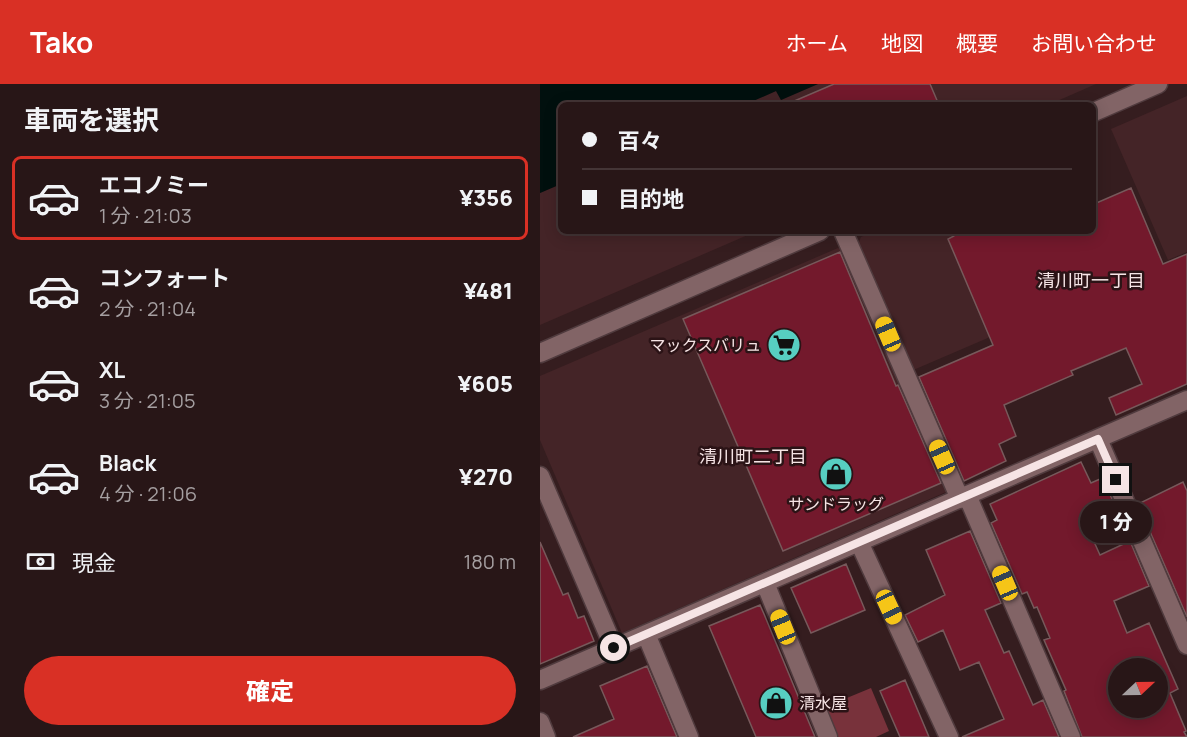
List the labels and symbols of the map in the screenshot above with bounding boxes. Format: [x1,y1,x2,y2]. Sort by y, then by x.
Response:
district label: 清川町一丁目 [1037,268,1145,292]
car [873,314,903,354]
supermarket icon: マックスバリュ [766,327,802,363]
place label: マックスバリュ [649,334,761,356]
car [926,437,958,477]
district label: 清川町二丁目 [699,444,807,468]
shop icon: サンドラッグ [818,456,854,492]
route end [1102,466,1129,493]
place label: サンドラッグ [788,493,884,515]
callout: 1 分 [1080,501,1152,543]
car [990,563,1020,603]
car [873,587,905,627]
car [768,607,798,647]
route start [600,634,627,661]
north arrow [1108,658,1168,718]
shop icon: 清水屋 [758,685,794,721]
place label: 清水屋 [799,692,847,714]

